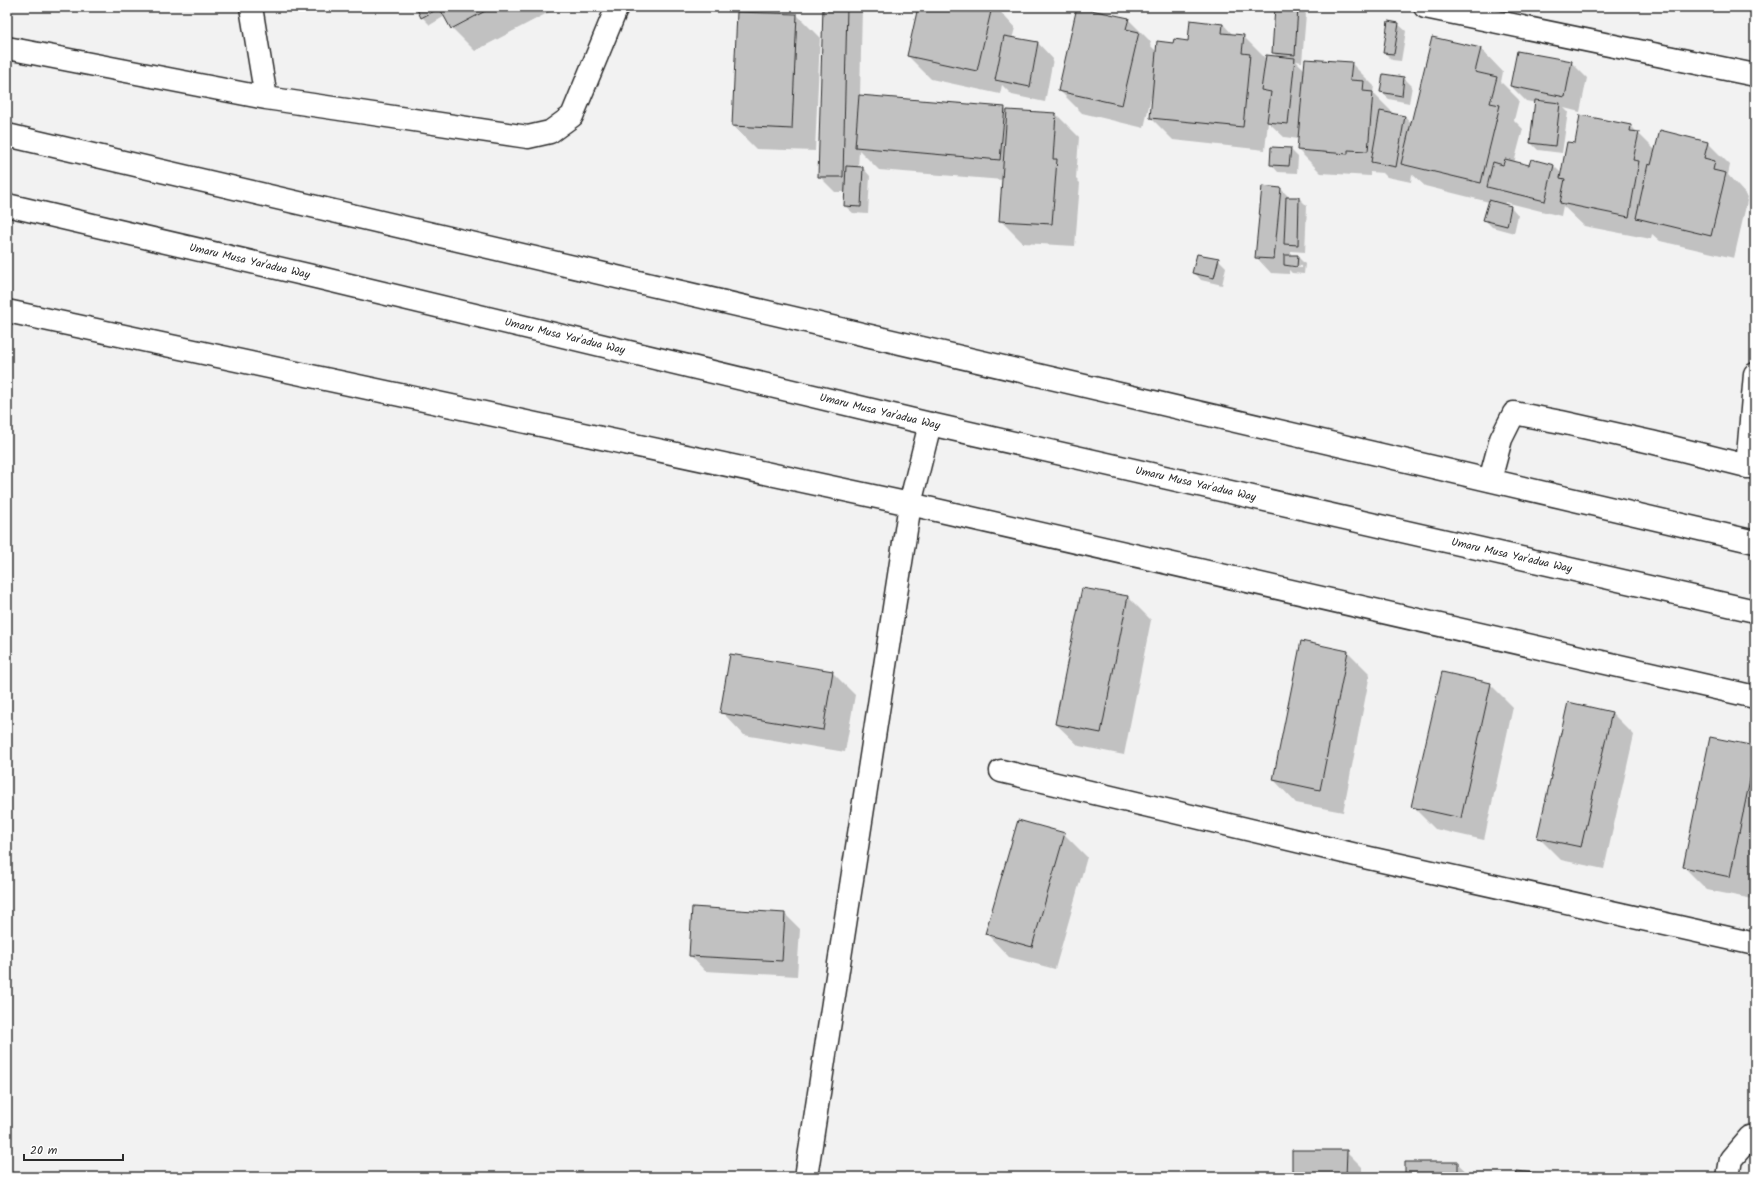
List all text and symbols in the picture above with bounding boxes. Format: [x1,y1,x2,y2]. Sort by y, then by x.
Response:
street label: Umaru Musa Yar'adua Way [187,239,312,284]
street label: Umaru Musa Yar'adua Way [503,313,628,360]
street label: Umaru Musa Yar'adua Way [818,389,943,435]
street label: Umaru Musa Yar'adua Way [1133,462,1259,507]
street label: Umaru Musa Yar'adua Way [1449,533,1575,578]
scale bar [24,1136,123,1162]
text: 20 m [30,1141,58,1160]

